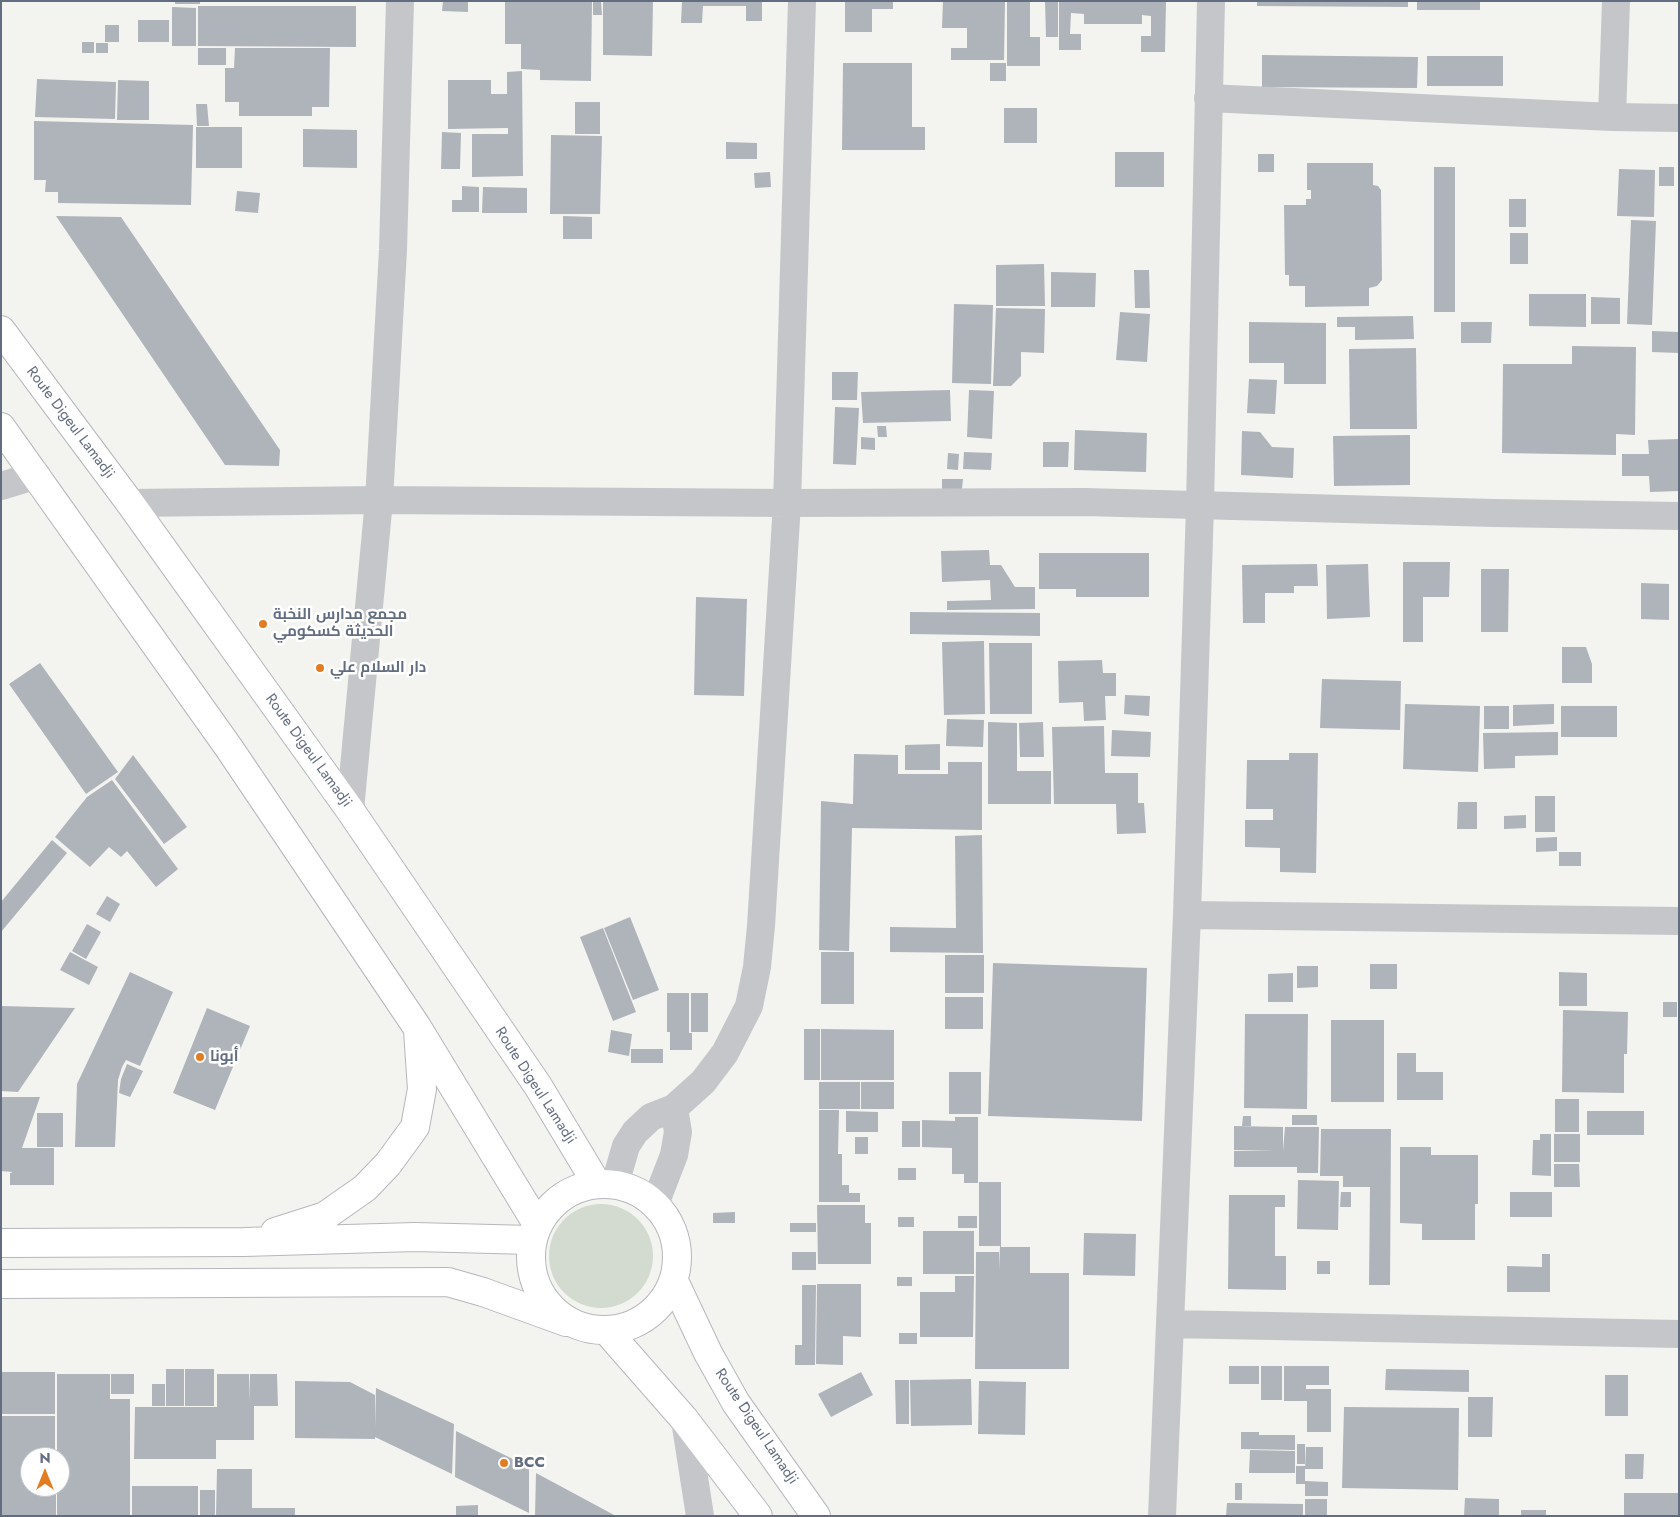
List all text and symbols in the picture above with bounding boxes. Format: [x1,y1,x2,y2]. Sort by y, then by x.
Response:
street label: Route Digeul Lamadji [22,363,118,483]
place label: مجمع مدارس النخبة الحديثة كسكومي [273,606,407,641]
marker: مجمع مدارس النخبة الحديثة كسكومي [257,618,269,630]
place label: دار السلام علي [330,659,426,677]
marker: دار السلام علي [314,662,326,674]
street label: Route Digeul Lamadji [261,691,355,811]
street label: Route Digeul Lamadji [491,1024,579,1148]
place label: أبونا [210,1048,238,1066]
marker: أبونا [194,1051,206,1063]
street label: Route Digeul Lamadji [711,1366,801,1488]
north arrow [20,1447,70,1497]
text: N [39,1448,51,1468]
place label: BCC [514,1454,545,1472]
marker: BCC [498,1457,510,1469]

